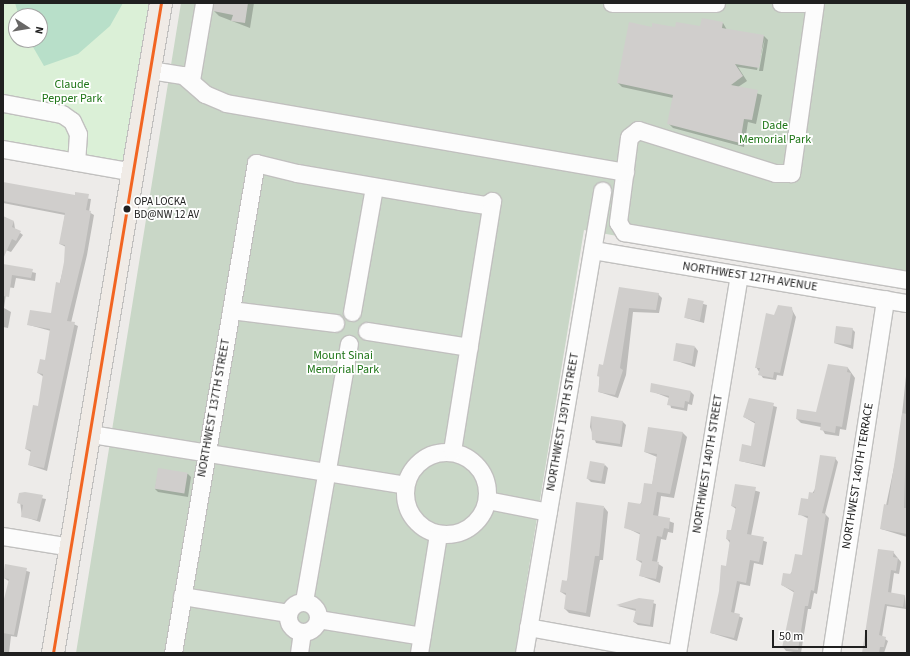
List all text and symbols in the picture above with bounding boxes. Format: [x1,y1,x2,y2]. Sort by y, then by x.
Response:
north arrow [8,8,48,48]
text: N [31,25,47,36]
park label: Claude Pepper Park [42,78,102,106]
park label: Dade Memorial Park [739,119,811,147]
place label: OPA LOCKA BD@NW 12 AV [134,196,199,222]
marker: OPA LOCKA BD@NW 12 AV [122,204,132,214]
street label: NORTHWEST 12TH AVENUE [681,259,819,295]
street label: NORTHWEST 137TH STREET [195,338,233,478]
park label: Mount Sinai Memorial Park [307,349,379,377]
street label: NORTHWEST 139TH STREET [544,352,582,492]
street label: NORTHWEST 140TH STREET [690,394,726,534]
street label: NORTHWEST 140TH TERRACE [839,402,877,550]
scale bar [774,622,869,648]
text: 50 m [779,628,803,645]

